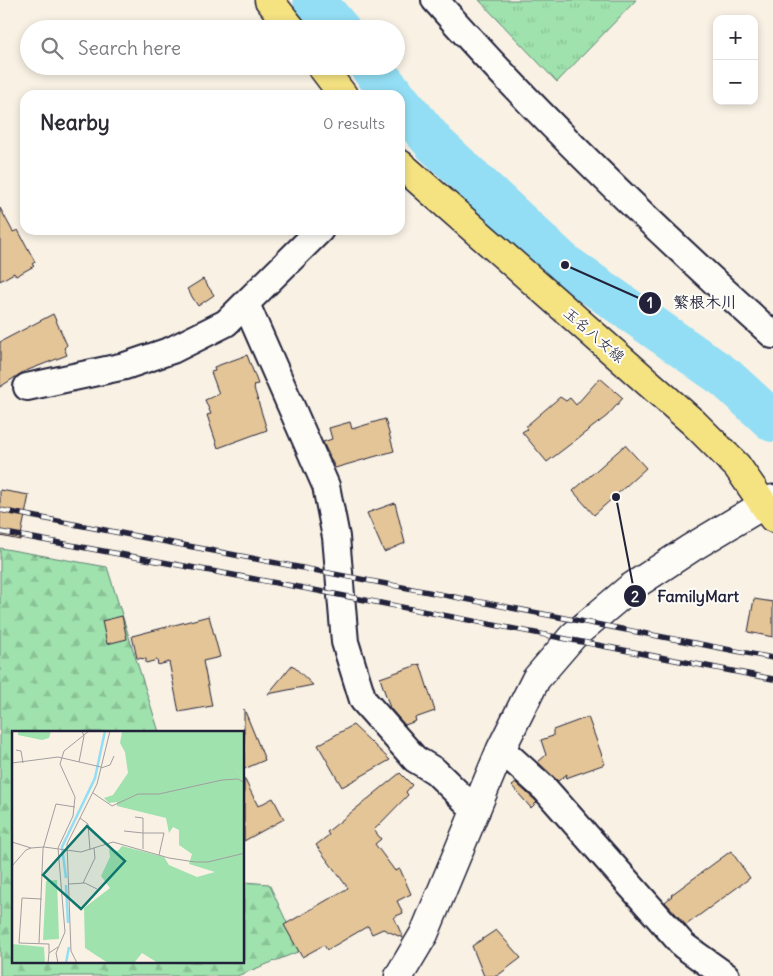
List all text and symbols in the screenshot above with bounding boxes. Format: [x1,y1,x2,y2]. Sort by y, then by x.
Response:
map controls [713,15,758,105]
button: + [713,15,758,60]
search box [20,20,405,75]
icon: search [38,34,66,62]
text: Search here [78,36,181,60]
button: − [713,60,758,105]
text: Nearby [40,109,110,136]
text: 0 results [323,113,385,133]
callout: 繁根木川 [638,287,747,318]
text: 繁根木川 [673,292,737,312]
text: 1 [647,293,653,312]
street label: 玉名八女線 [560,303,629,366]
callout: FamilyMart [622,581,749,612]
text: FamilyMart [657,586,739,607]
text: 2 [631,587,639,606]
inset map [12,731,245,964]

